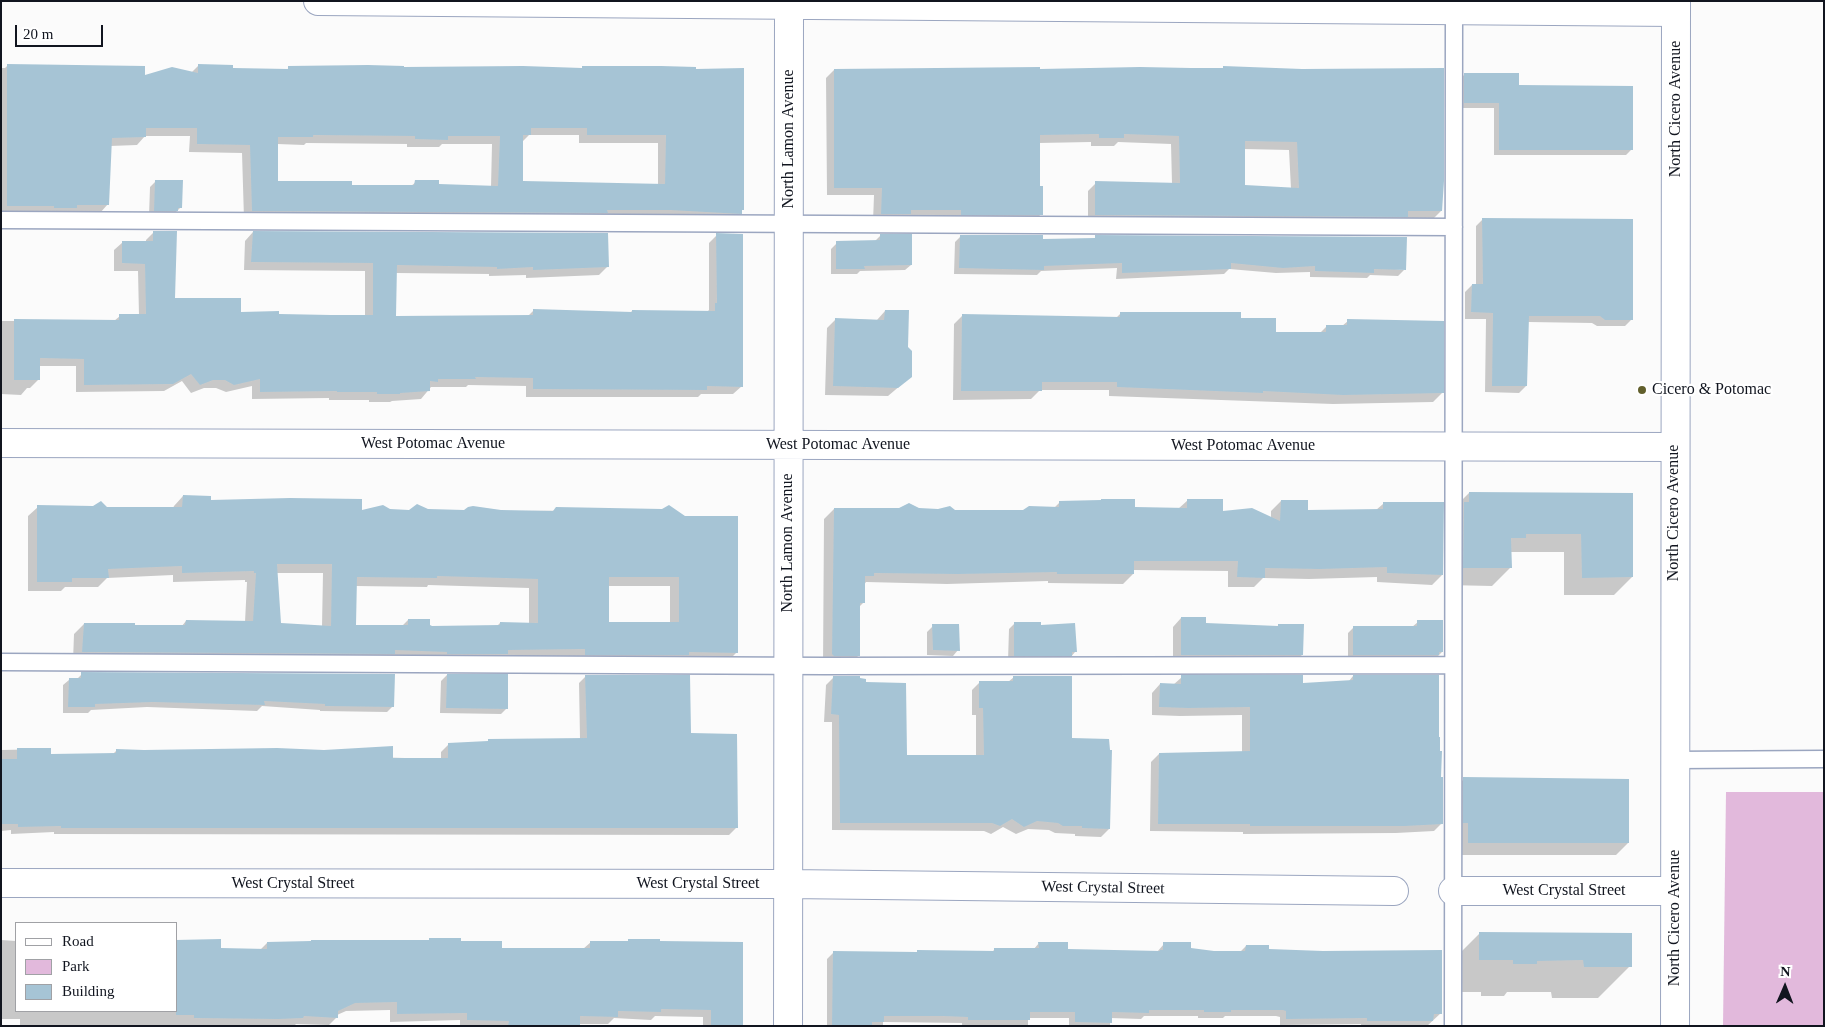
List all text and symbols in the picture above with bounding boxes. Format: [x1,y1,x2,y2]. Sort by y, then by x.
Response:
scale bar [18,15,105,47]
text: 20 m [23,26,53,42]
street label: North Cicero Avenue [1666,41,1686,177]
street label: North Lamon Avenue [779,69,799,209]
place label: Cicero & Potomac [1652,380,1771,400]
marker: Cicero & Potomac [1636,384,1648,396]
street label: West Potomac Avenue [361,434,505,454]
street label: West Potomac Avenue [766,435,910,455]
street label: West Potomac Avenue [1171,436,1315,456]
street label: North Cicero Avenue [1664,445,1684,581]
street label: North Lamon Avenue [778,473,798,613]
street label: North Cicero Avenue [1665,850,1685,986]
street label: West Crystal Street [231,874,355,894]
street label: West Crystal Street [636,874,760,894]
street label: West Crystal Street [1041,877,1165,899]
street label: West Crystal Street [1502,881,1626,901]
legend [15,922,178,1012]
text: Road [62,933,94,949]
text: Park [62,958,90,974]
north arrow [1760,962,1810,1012]
text: N [1780,964,1790,979]
text: Building [62,983,115,999]

